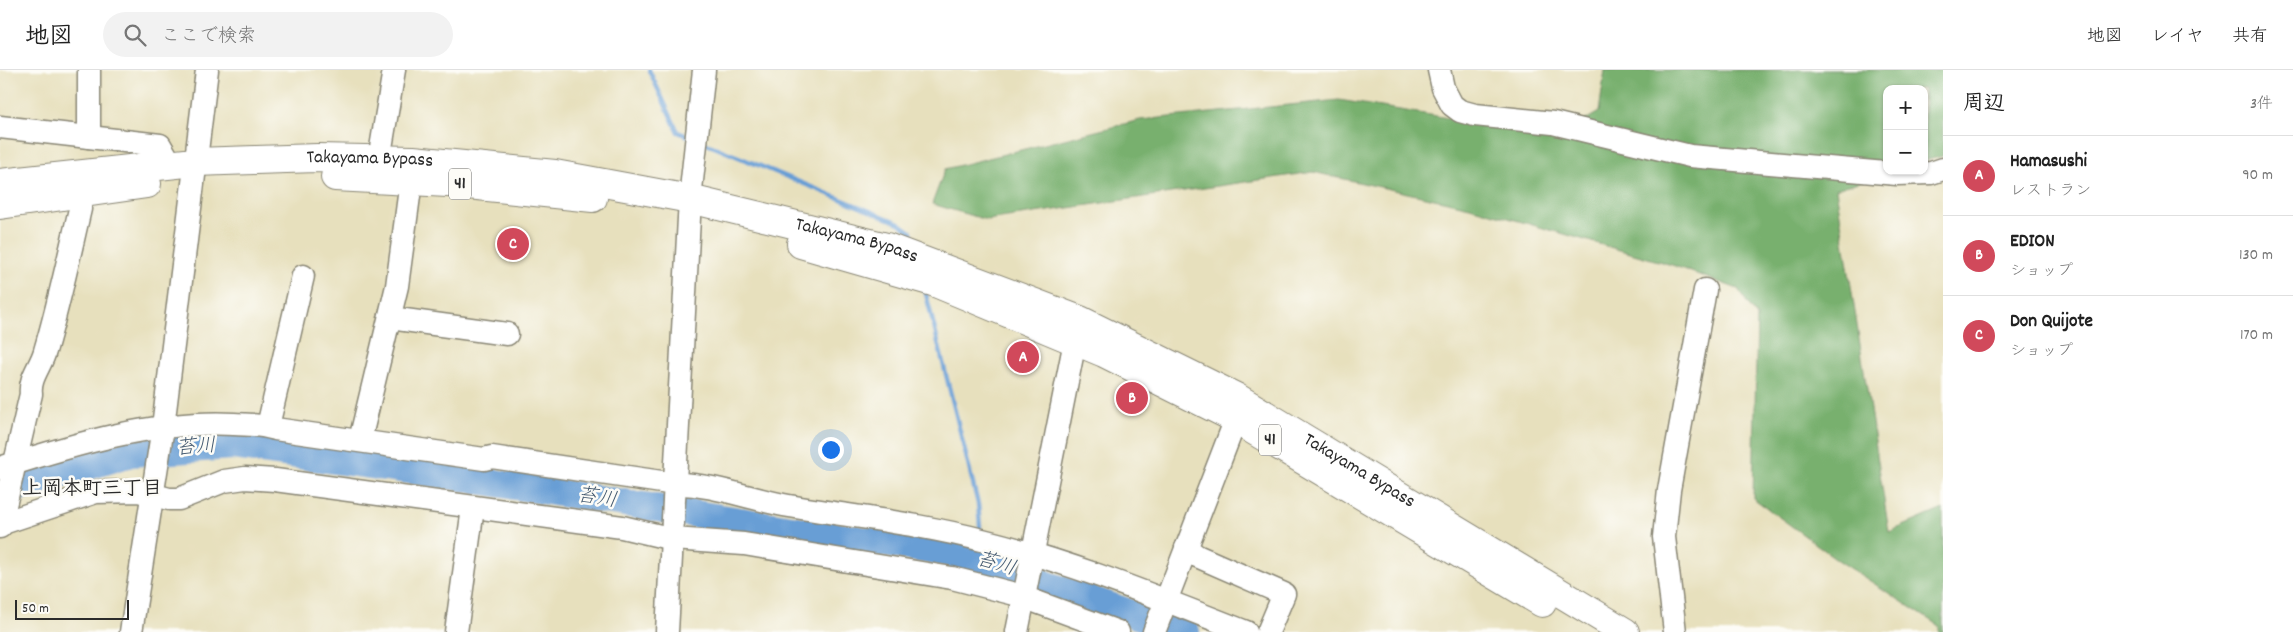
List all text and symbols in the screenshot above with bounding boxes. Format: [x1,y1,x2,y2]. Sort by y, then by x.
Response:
search box [103,12,453,57]
text: 地図 [25,21,73,55]
icon: search [121,21,149,49]
text: ここで検索 [161,24,256,51]
text: 地図 [2087,25,2123,50]
text: レイヤ [2151,25,2204,50]
text: 共有 [2232,25,2268,50]
map controls [1883,85,1928,175]
button: + [1883,85,1928,130]
text: 周辺 [1963,90,2005,120]
text: 3件 [2250,93,2273,116]
button: − [1883,130,1928,175]
street label: Takayama Bypass [306,144,434,175]
text: Hamasushi [2010,149,2087,176]
text: A [1975,164,1983,187]
text: 90 m [2242,164,2273,187]
road number: 41 [449,168,471,200]
text: レストラン [2010,180,2091,203]
street label: Takayama Bypass [792,212,922,271]
pin: C [497,225,529,263]
text: EDION [2010,229,2055,256]
text: B [1975,244,1983,267]
text: 130 m [2239,244,2273,267]
text: ショップ [2010,260,2073,283]
text: Don Quijote [2010,309,2093,336]
text: C [1975,324,1983,347]
text: 170 m [2240,324,2273,347]
pin: A [1007,338,1039,376]
text: ショップ [2010,340,2073,363]
pin: B [1116,379,1148,417]
road number: 41 [1259,424,1281,456]
street label: Takayama Bypass [1298,427,1420,516]
water label: 苔川 [175,433,217,463]
your location [818,437,844,463]
district label: 上岡本町三丁目 [22,476,162,504]
water label: 苔川 [575,482,619,516]
water label: 苔川 [973,546,1019,584]
scale bar [15,597,129,620]
text: 50 m [22,599,49,619]

